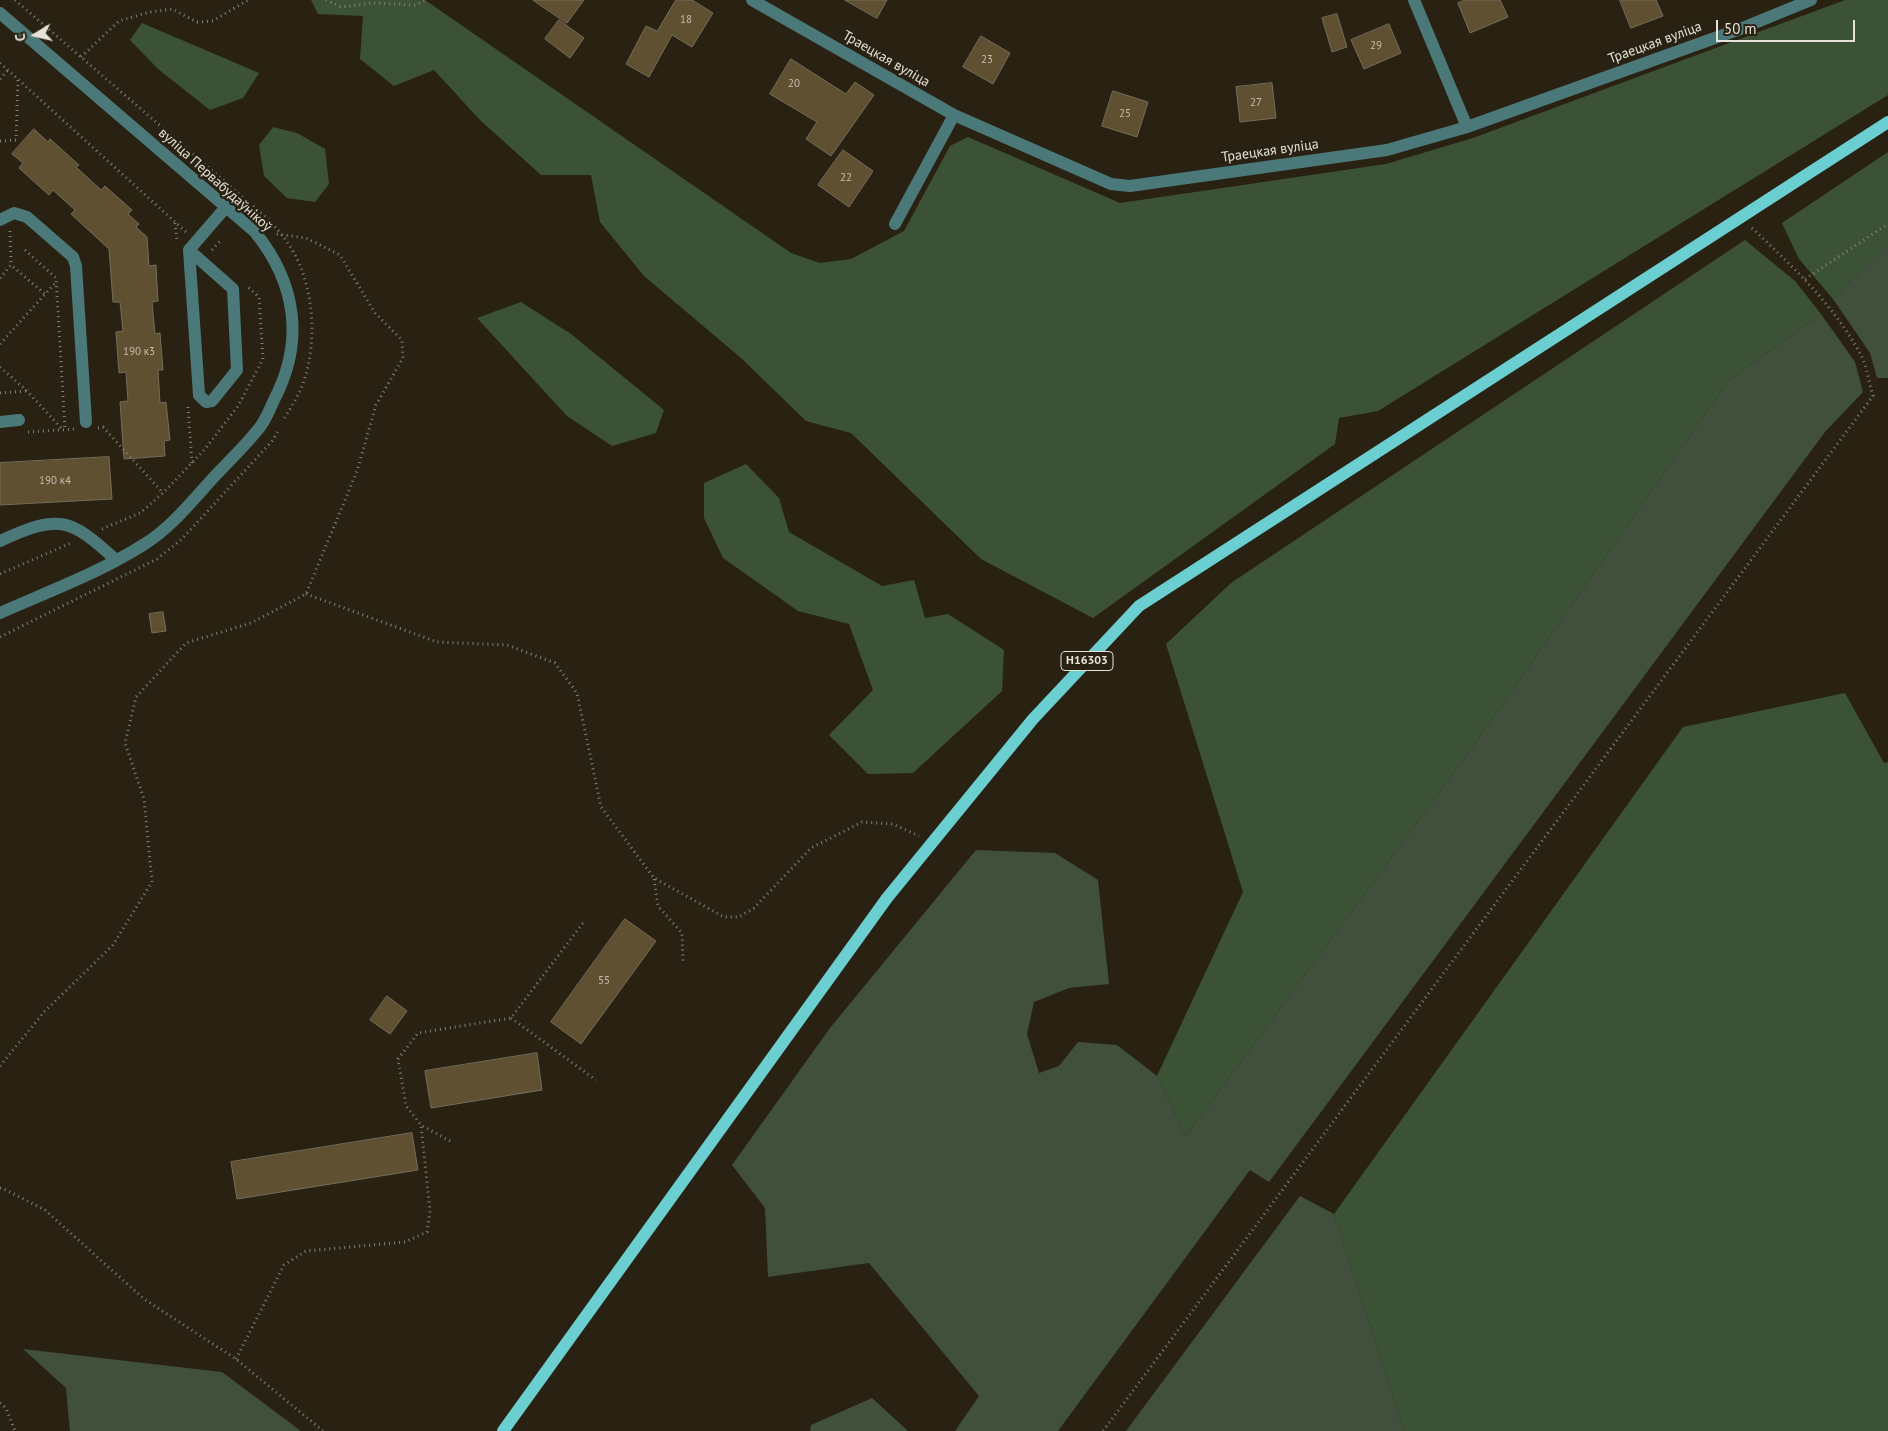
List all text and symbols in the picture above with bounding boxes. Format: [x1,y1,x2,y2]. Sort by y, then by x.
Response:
north arrow [10,10,60,60]
scale bar [1718,10,1857,42]
house number: 18 [680,13,692,27]
street label: Траецкая вуліца [1606,18,1704,68]
text: 50 m [1724,19,1757,38]
street label: Траецкая вуліца [839,27,933,91]
text: С [11,32,30,43]
house number: 29 [1370,39,1382,53]
house number: 23 [981,53,993,67]
house number: 20 [788,77,800,91]
house number: 27 [1250,96,1262,110]
house number: 25 [1119,107,1131,121]
street label: вуліца Первабудаўнікоў [155,125,275,235]
street label: Траецкая вуліца [1220,136,1320,166]
house number: 22 [840,171,852,185]
house number: 190 к3 [123,345,155,359]
house number: 190 к4 [39,474,71,488]
road number: Н16303 [1061,651,1113,670]
house number: 55 [598,974,610,988]

